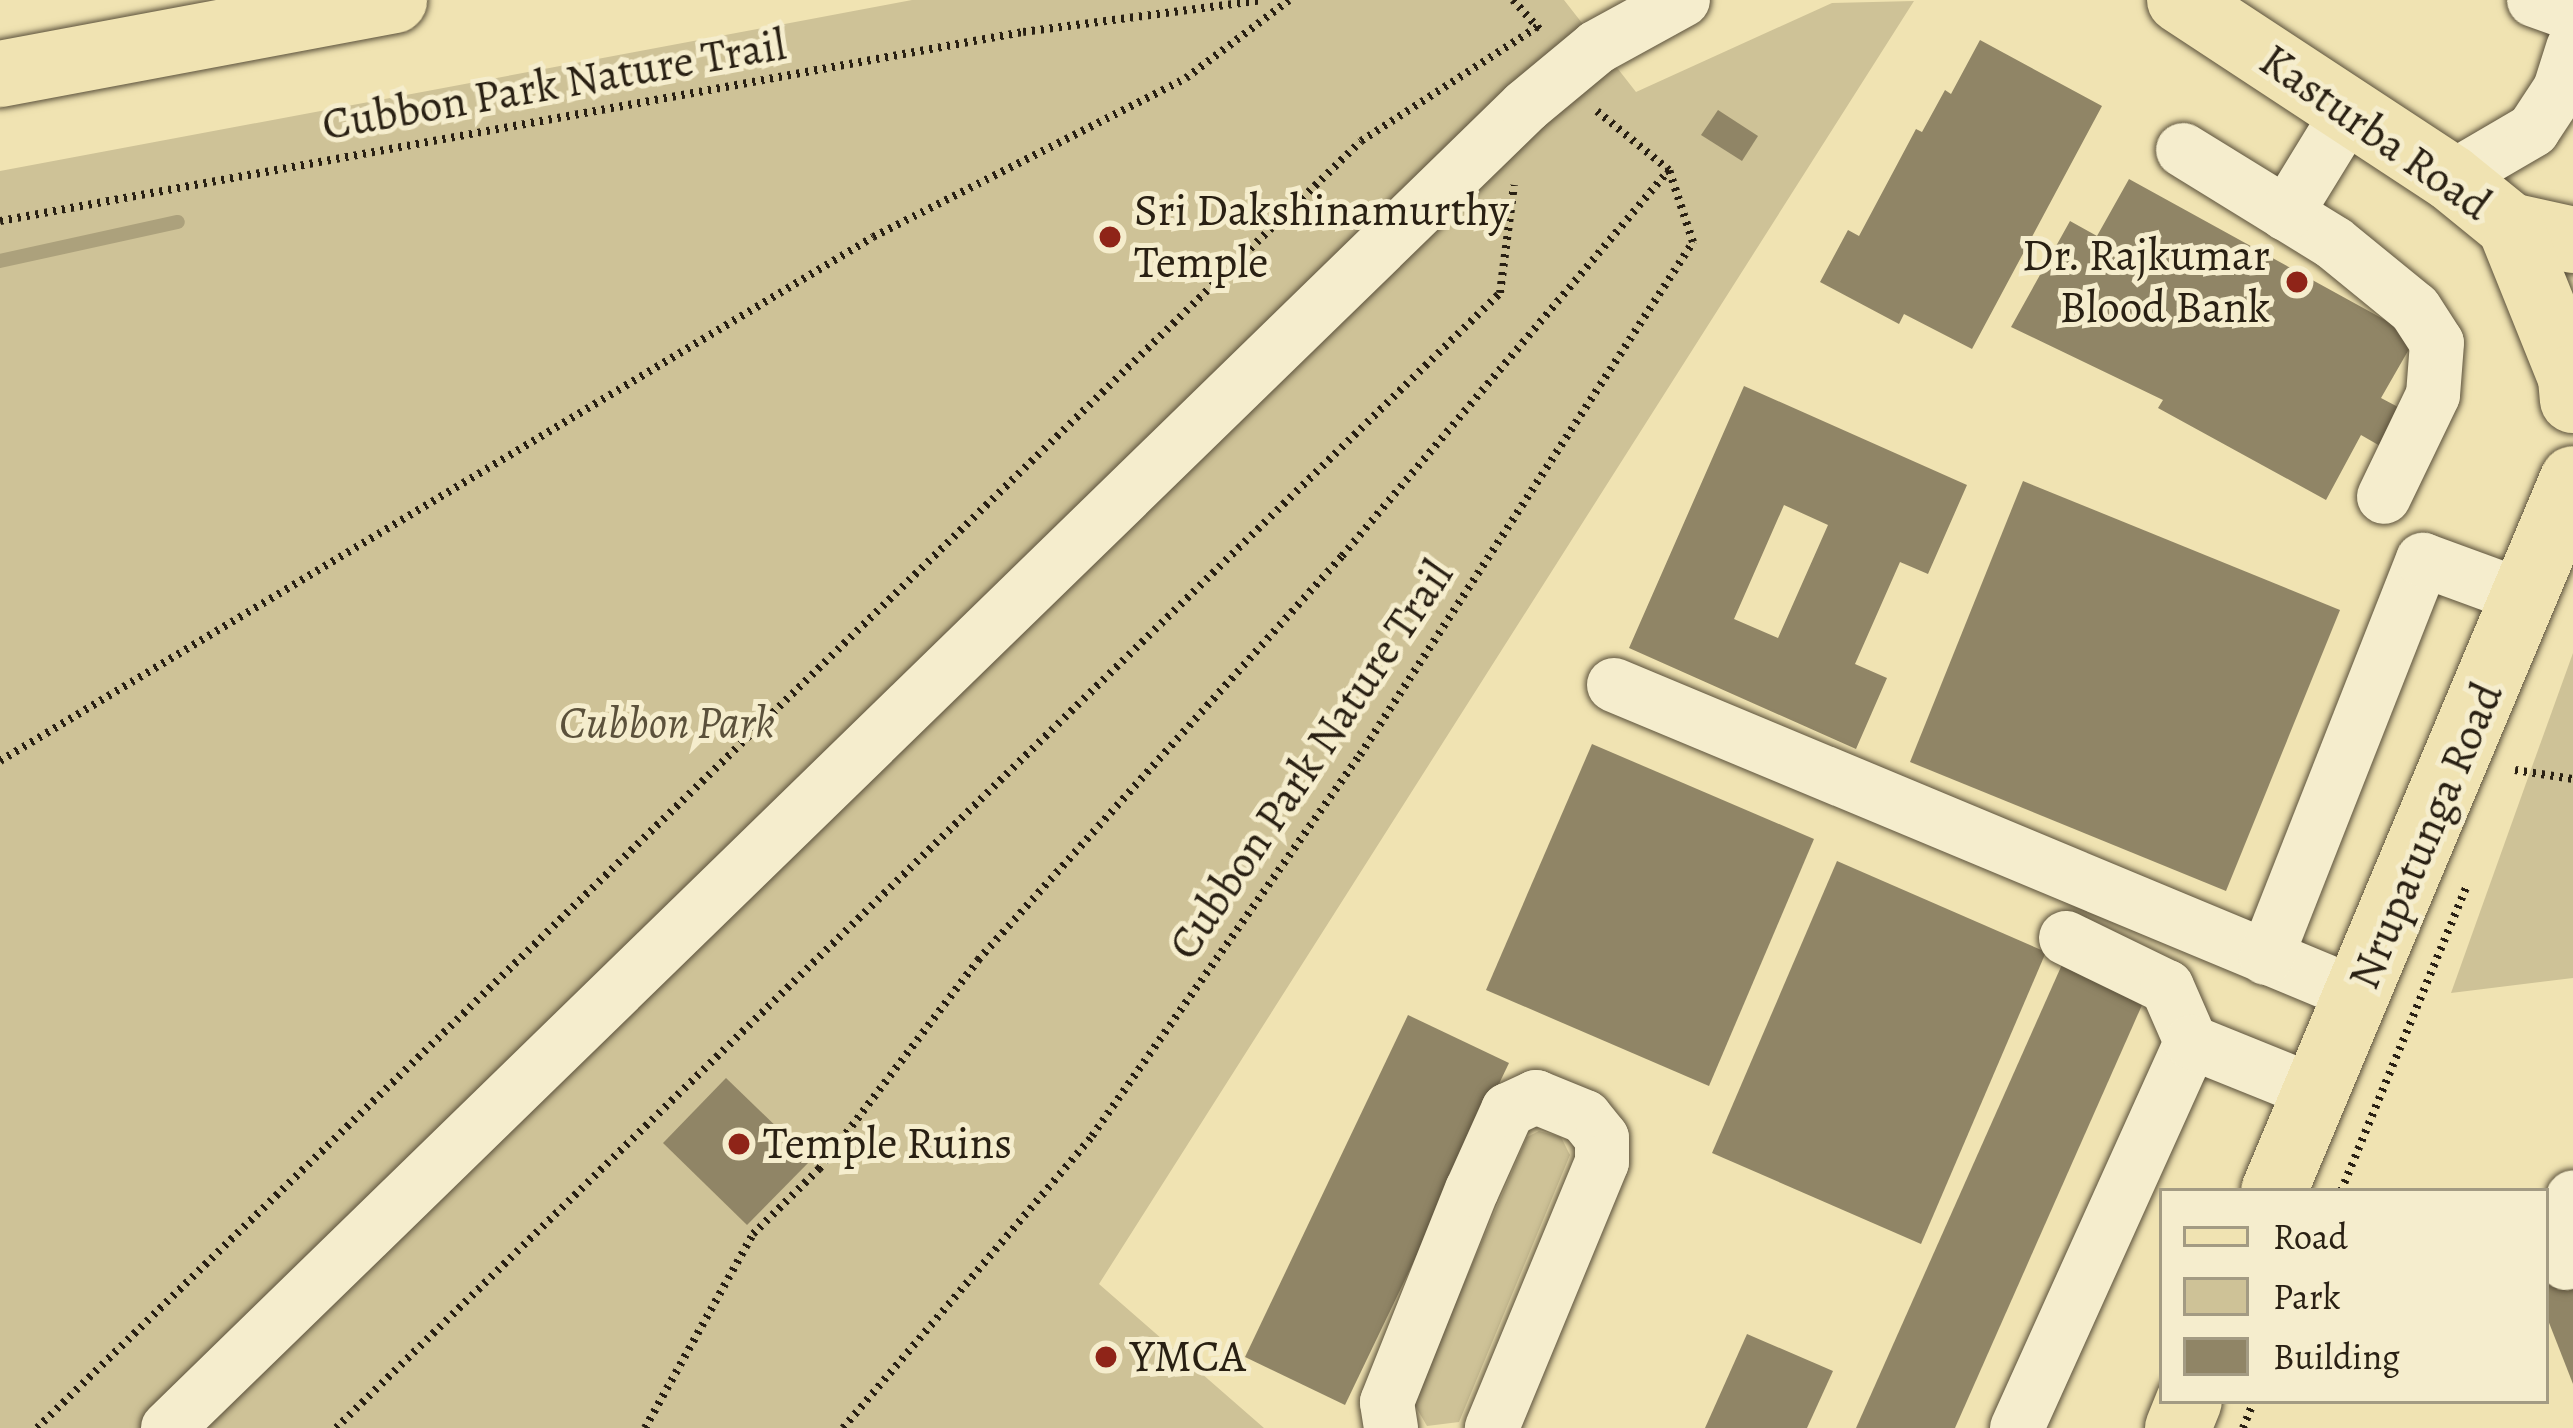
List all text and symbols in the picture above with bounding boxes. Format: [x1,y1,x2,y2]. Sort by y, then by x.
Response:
street label: Cubbon Park Nature Trail [318,18,790,152]
street label: Kasturba Road [2249,34,2501,232]
place label: Sri Dakshinamurthy Temple [1134,184,1509,290]
marker: Sri Dakshinamurthy Temple [1097,224,1123,250]
place label: Dr. Rajkumar Blood Bank [2021,229,2270,335]
marker: Dr. Rajkumar Blood Bank [2281,266,2313,298]
street label: Cubbon Park Nature Trail [1157,550,1465,970]
street label: Nrupatunga Road [2337,675,2515,997]
park label: Cubbon Park [559,696,775,750]
place label: Temple Ruins [763,1117,1012,1171]
marker: Temple Ruins [726,1131,752,1157]
legend [2159,1188,2549,1404]
text: Road [2273,1212,2348,1261]
text: Park [2273,1272,2341,1321]
place label: YMCA [1130,1330,1246,1384]
text: Building [2273,1332,2400,1381]
marker: YMCA [1093,1344,1119,1370]

